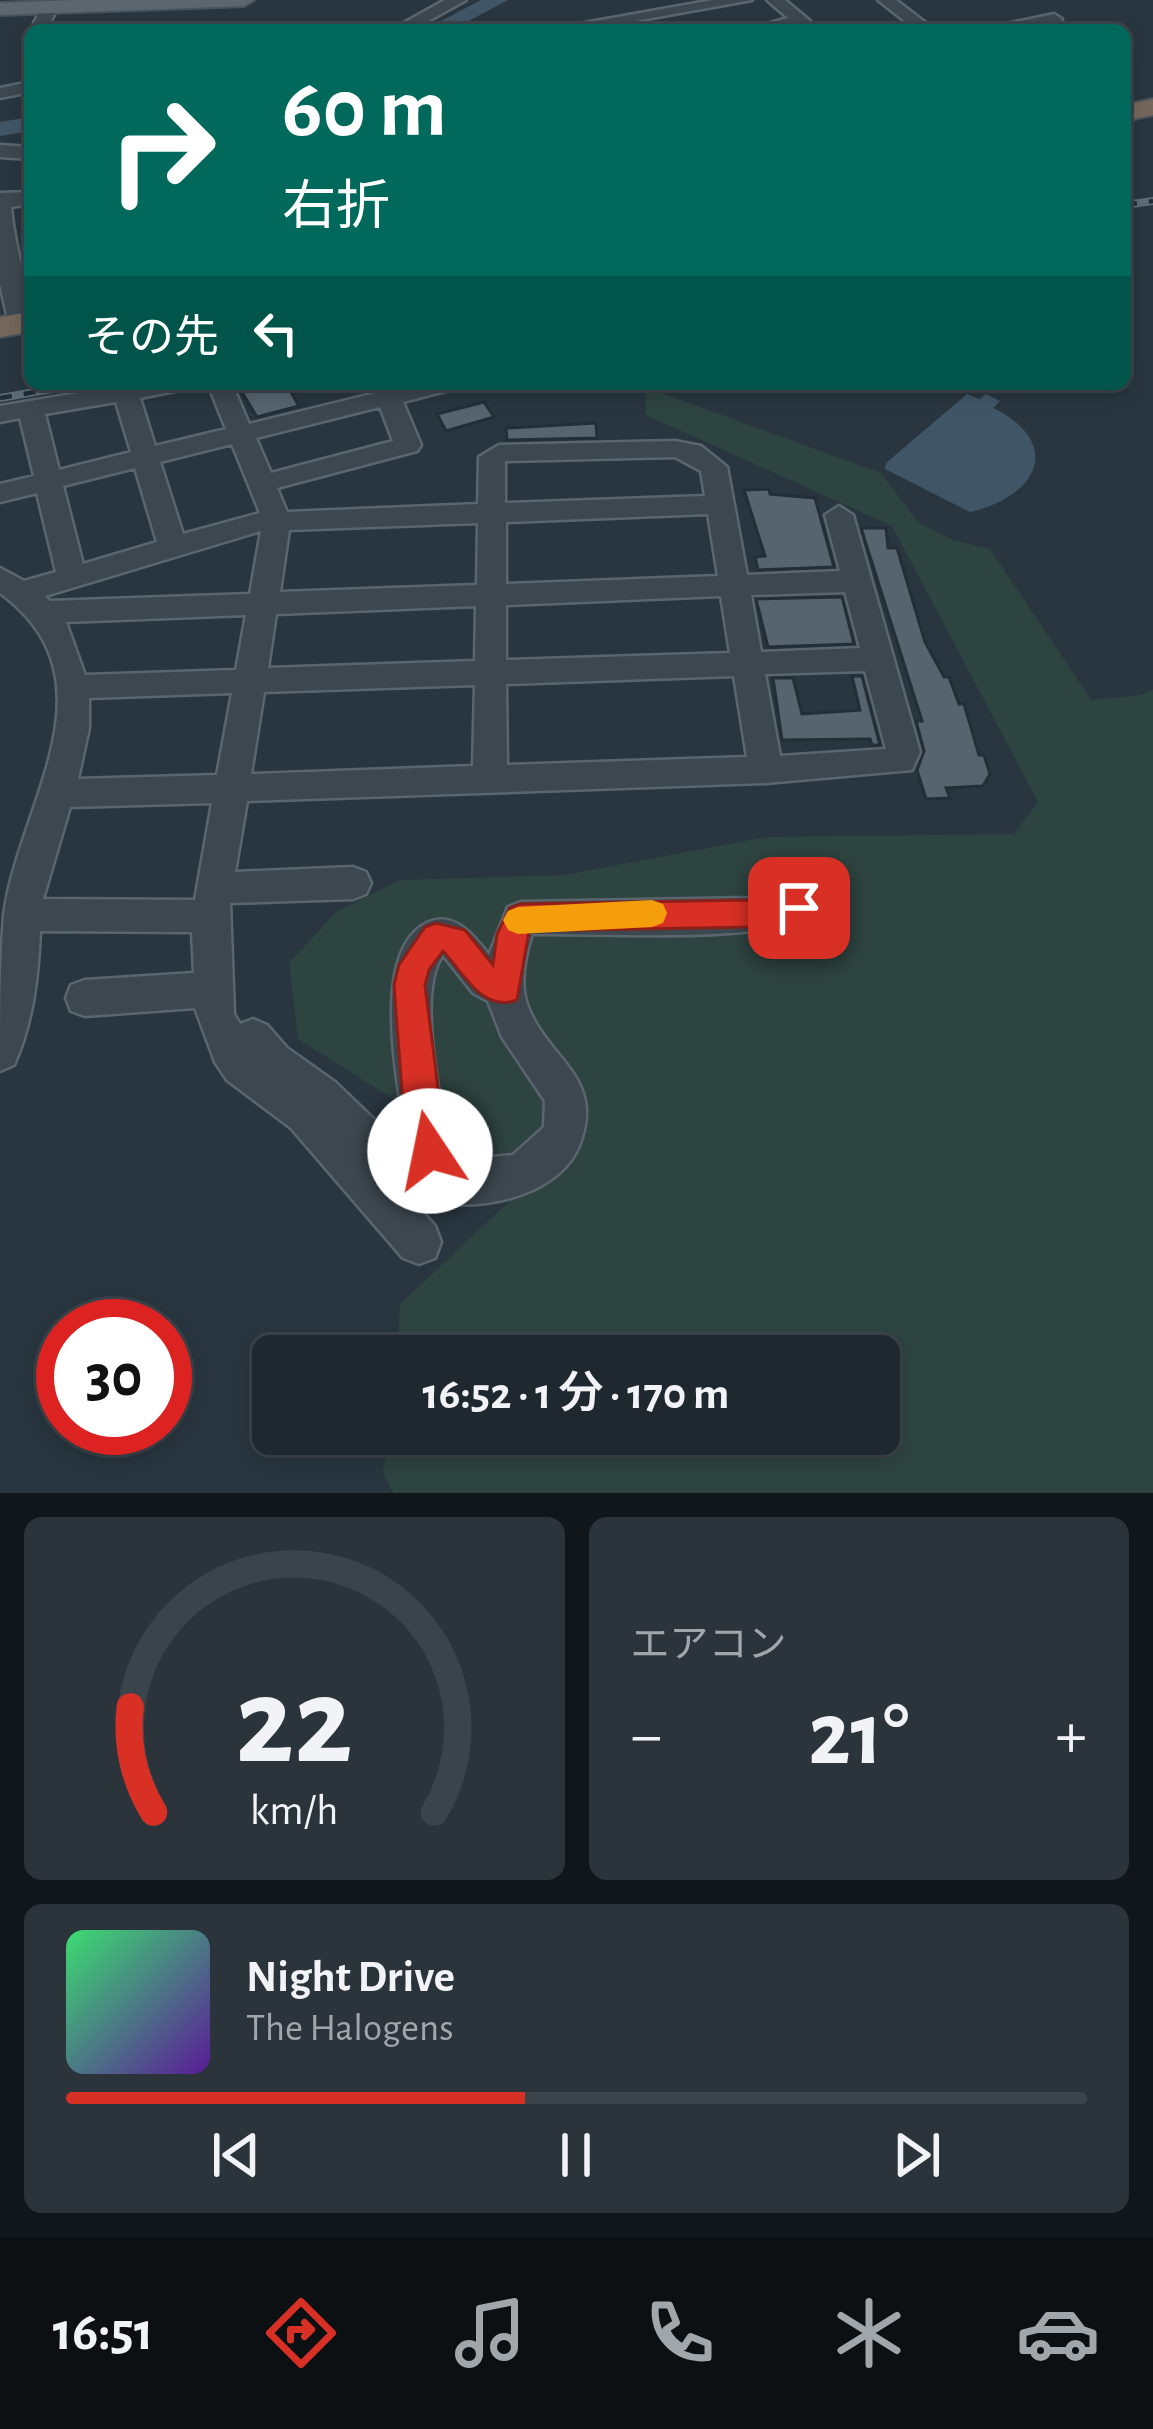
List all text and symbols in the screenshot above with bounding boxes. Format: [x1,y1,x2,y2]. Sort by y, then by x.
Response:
text: 60 m [282,68,447,152]
icon: right [84,72,240,228]
text: 右折 [282,181,390,235]
icon: left [243,300,309,366]
text: その先 [84,316,219,361]
pin [748,857,850,959]
icon: arrive [766,875,832,941]
position arrow [367,1088,493,1214]
speed limit sign: 30 [36,1299,192,1455]
text: 16:52 · 1 分 · 170 m [423,1372,729,1417]
text: エアコン [631,1626,787,1665]
text: 22 [235,1661,353,1786]
text: 21° [808,1691,909,1781]
text: − [631,1703,662,1769]
text: + [1055,1703,1087,1769]
text: km/h [250,1789,338,1832]
text: Night Drive [246,1955,455,2000]
text: The Halogens [246,2009,454,2048]
icon: previous [203,2122,269,2188]
icon: pause [543,2122,609,2188]
icon: next [884,2122,950,2188]
icon: directions [259,2291,343,2375]
icon: music [448,2291,532,2375]
icon: phone [638,2291,722,2375]
icon: climate [827,2291,911,2375]
icon: car [1016,2291,1100,2375]
text: 16:51 [53,2306,153,2360]

